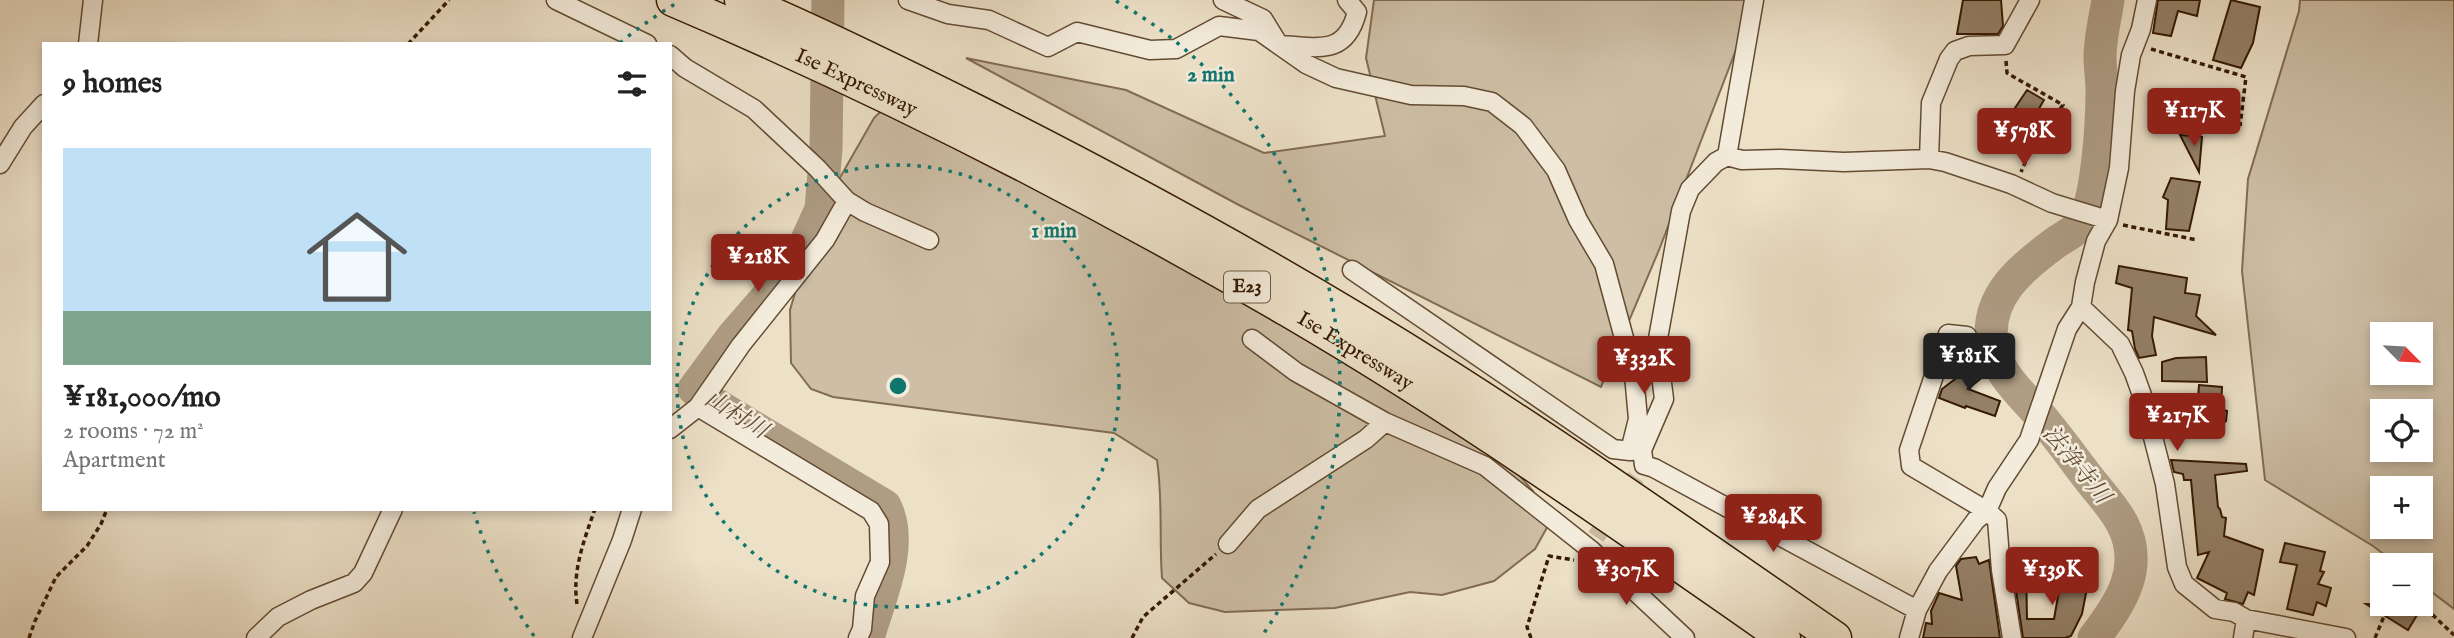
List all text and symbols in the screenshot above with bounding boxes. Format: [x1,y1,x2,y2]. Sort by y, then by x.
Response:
street label: Ise Expressway [791,42,922,123]
text: 2 min [1187,62,1235,89]
text: 9 homes [63,65,162,103]
icon: filters [613,65,651,103]
pin: ¥117K [2145,88,2243,148]
text: ¥117K [2163,96,2225,125]
pin: ¥578K [1975,108,2073,168]
text: ¥578K [1993,116,2055,145]
icon: home [294,194,420,320]
text: 1 min [1031,218,1077,245]
pin: ¥218K [709,234,807,294]
text: ¥218K [727,242,789,271]
road number: E23 [1224,272,1270,302]
street label: Ise Expressway [1292,305,1419,397]
north arrow [2370,322,2432,385]
map controls [2370,322,2433,616]
pin: ¥181K [1920,334,2018,393]
pin: ¥332K [1595,336,1693,396]
text: ¥181K [1939,341,1999,370]
text: ¥332K [1613,344,1675,373]
centre of rings [886,374,910,398]
text: ¥181,000/mo [63,379,221,417]
water label: 山村川 [699,384,775,447]
pin: ¥217K [2128,393,2226,453]
button: locate [2370,399,2433,462]
text: ¥217K [2145,401,2209,430]
text: 2 rooms · 72 m² [63,417,204,446]
water label: 法浄寺川 [2036,420,2118,512]
text: Apartment [63,446,166,475]
button: + [2370,476,2433,539]
pin: ¥284K [1724,494,1822,554]
text: ¥284K [1741,502,1805,531]
pin: ¥307K [1577,548,1675,607]
pin: ¥139K [2003,548,2101,607]
button: − [2370,553,2433,616]
text: ¥307K [1594,555,1658,584]
text: ¥139K [2022,555,2082,584]

